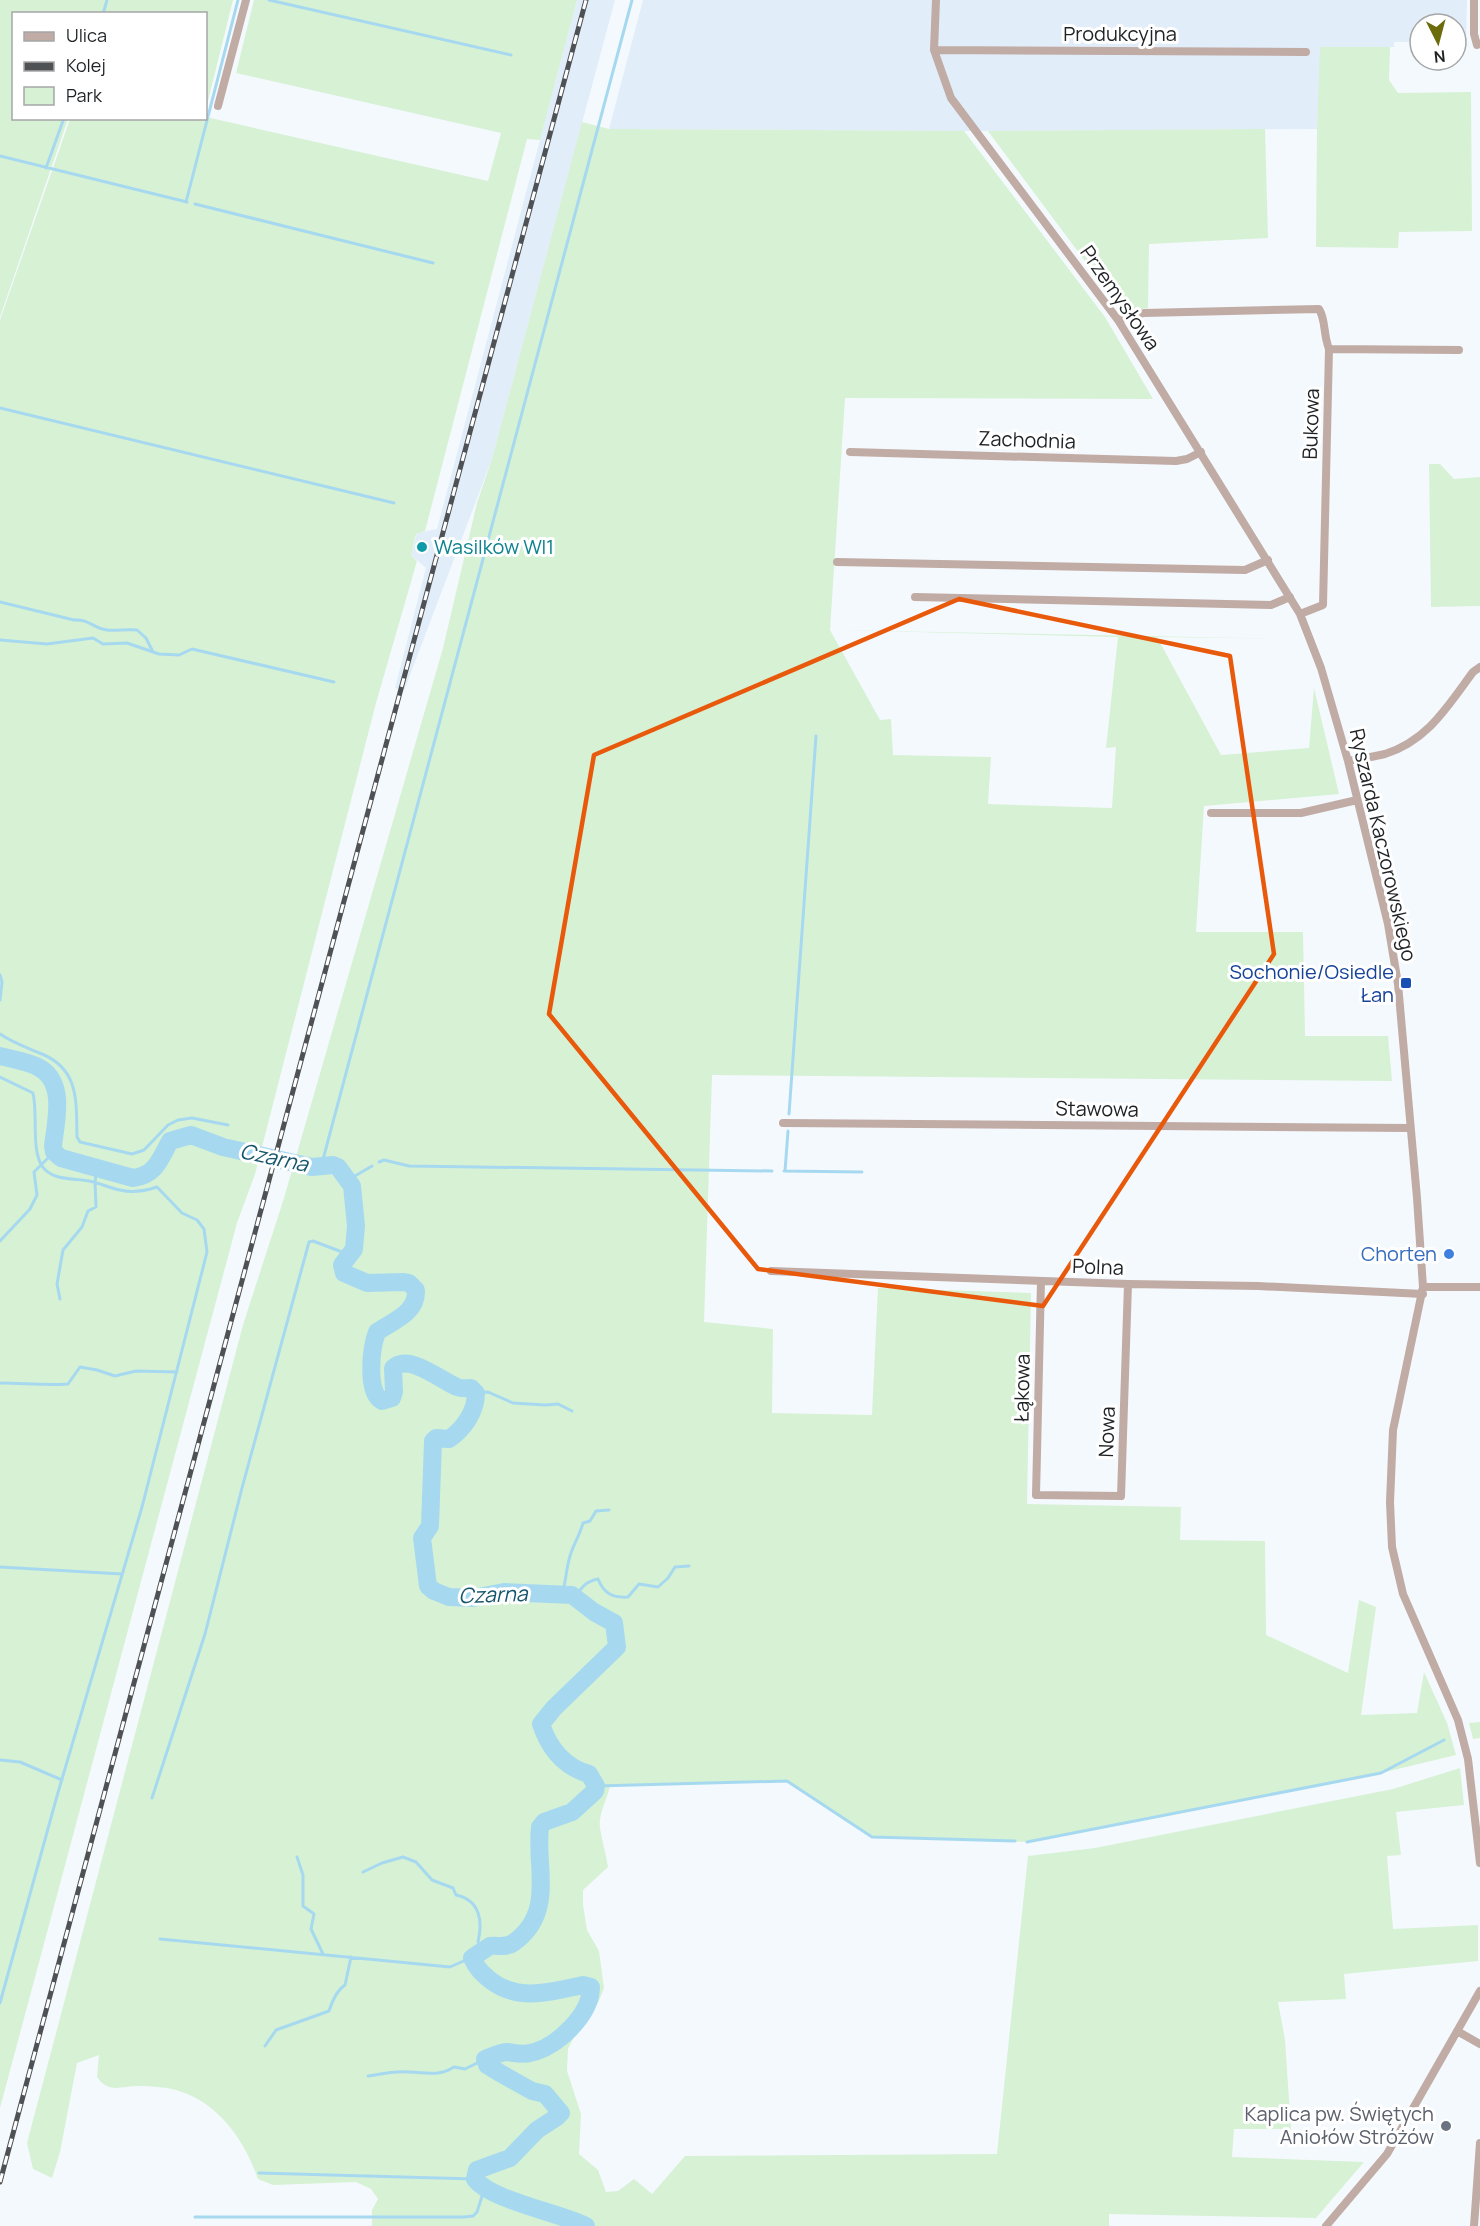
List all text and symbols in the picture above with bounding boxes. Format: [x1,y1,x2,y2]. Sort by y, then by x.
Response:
legend [12,12,207,120]
north arrow [1408,12,1468,72]
street label: Produkcyjna [1063,20,1177,47]
text: Ulica [66,23,107,47]
text: N [1433,45,1446,68]
text: Kolej [66,53,106,77]
text: Park [66,83,103,107]
street label: Przemysłowa [1074,240,1167,356]
street label: Bukowa [1296,388,1325,460]
street label: Zachodnia [978,424,1076,455]
place label: Wasilków Wl1 [434,533,554,560]
marker: Wasilków Wl1 [415,540,429,554]
street label: Ryszarda Kaczorowskiego [1344,726,1423,964]
place label: Sochonie/Osiedle Łan [1230,958,1394,1008]
marker: Sochonie/Osiedle Łan [1399,976,1413,990]
street label: Stawowa [1055,1094,1139,1123]
water label: Czarna [238,1136,312,1178]
place label: Chorten [1361,1240,1437,1267]
marker: Chorten [1442,1247,1456,1261]
street label: Polna [1072,1252,1124,1281]
street label: Łąkowa [1007,1354,1036,1422]
street label: Nowa [1092,1406,1121,1458]
water label: Czarna [458,1579,529,1609]
place label: Kaplica pw. Świętych Aniołów Stróżów [1245,2100,1434,2150]
marker: Kaplica pw. Świętych Aniołów Stróżów [1439,2119,1453,2133]

